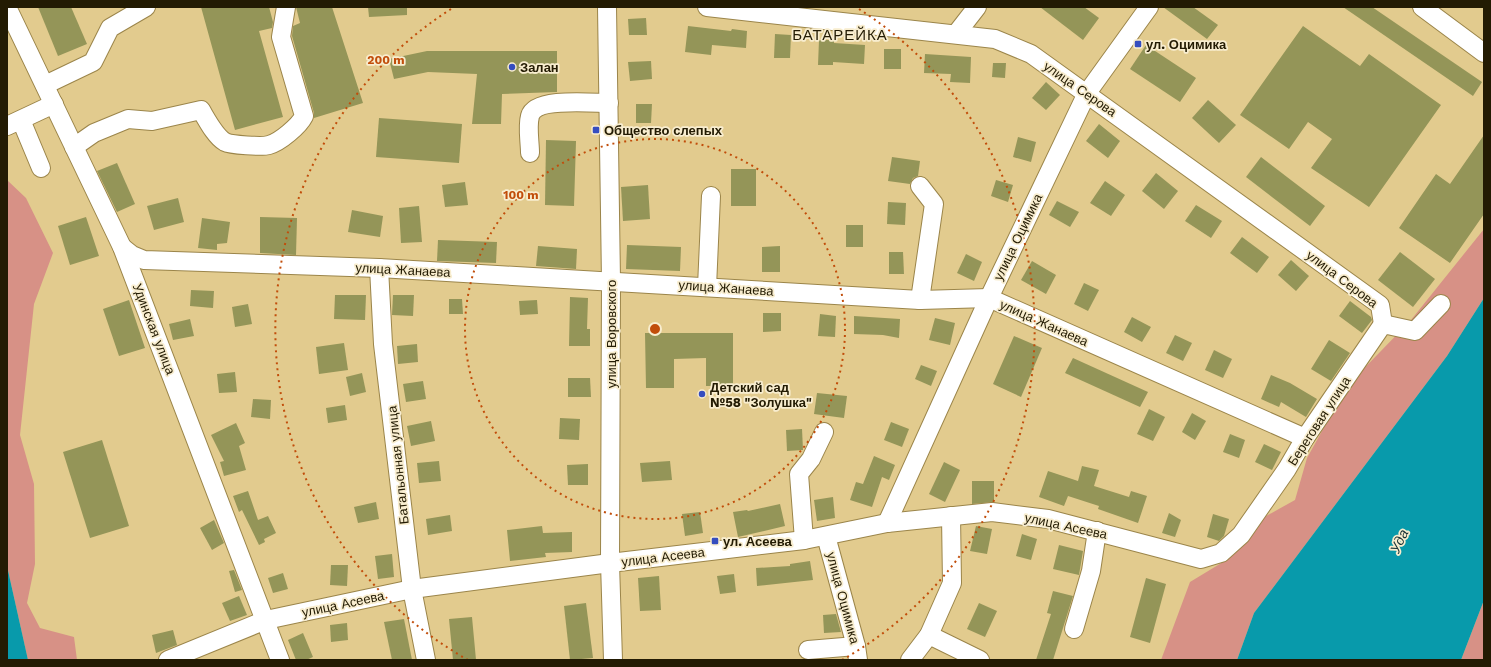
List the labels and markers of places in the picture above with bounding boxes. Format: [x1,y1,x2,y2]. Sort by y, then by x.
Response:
place label: ул. Оцимика [1146,37,1227,52]
marker: ул. Оцимика [1133,39,1143,49]
place label: Залан [520,60,559,75]
marker: Залан [507,62,517,72]
place label: Общество слепых [604,123,723,138]
marker: Общество слепых [591,125,601,135]
centre of rings [648,322,662,336]
place label: Детский сад №58 "Золушка" [710,380,812,410]
marker: Детский сад №58 "Золушка" [697,389,707,399]
place label: ул. Асеева [723,534,793,549]
marker: ул. Асеева [710,536,720,546]

